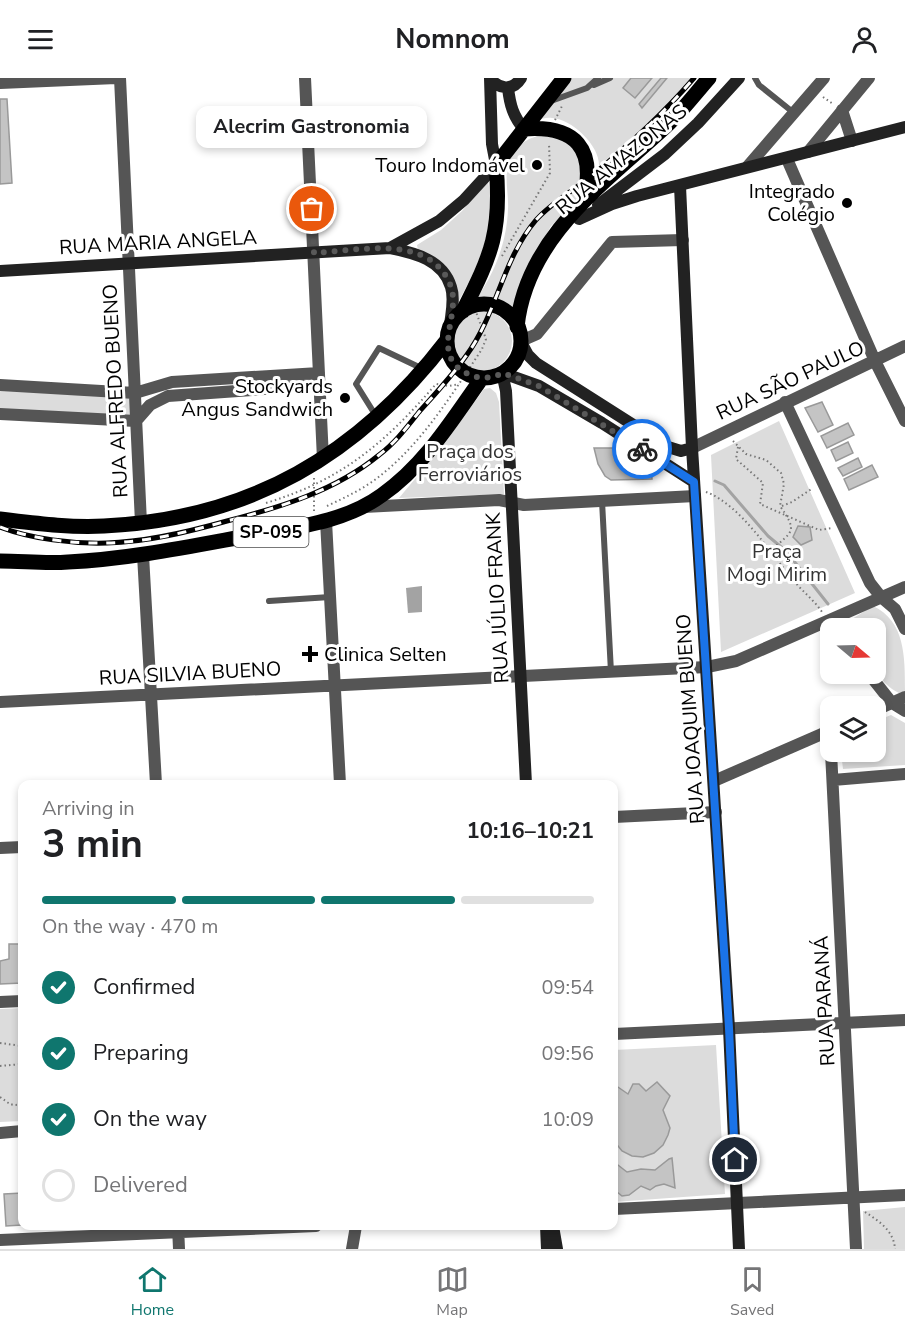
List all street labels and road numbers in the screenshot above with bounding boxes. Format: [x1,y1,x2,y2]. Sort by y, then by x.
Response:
street label: RUA AMAZONAS [550,98,693,221]
street label: RUA MARIA ANGELA [58,224,258,261]
street label: RUA ALFREDO BUENO [96,283,135,499]
street label: RUA SÃO PAULO [712,334,869,427]
street label: RUA JÚLIO FRANK [480,511,515,684]
road number: SP-095 [234,517,308,547]
street label: RUA JOAQUIM BUENO [670,613,711,825]
street label: RUA SILVIA BUENO [98,655,282,692]
street label: RUA PARANÁ [808,935,841,1067]

